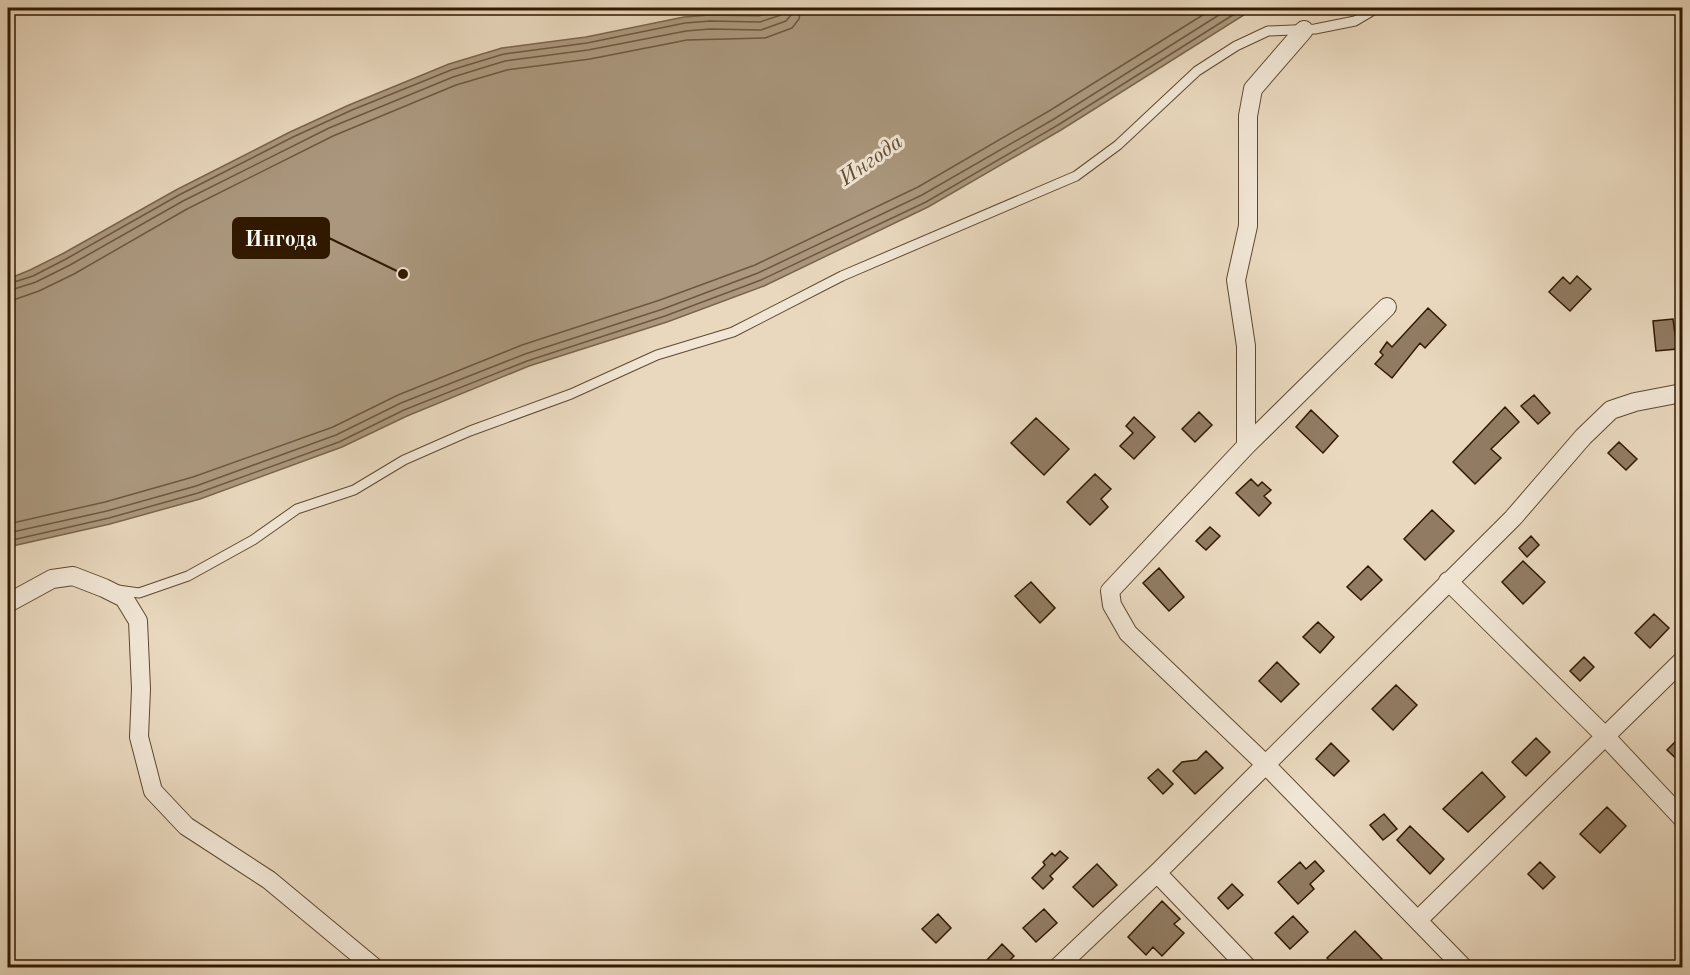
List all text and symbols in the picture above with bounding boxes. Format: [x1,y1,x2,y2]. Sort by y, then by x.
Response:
water label: Ингода [834,131,907,191]
callout: Ингода [233,218,329,258]
text: Ингода [245,229,317,251]

